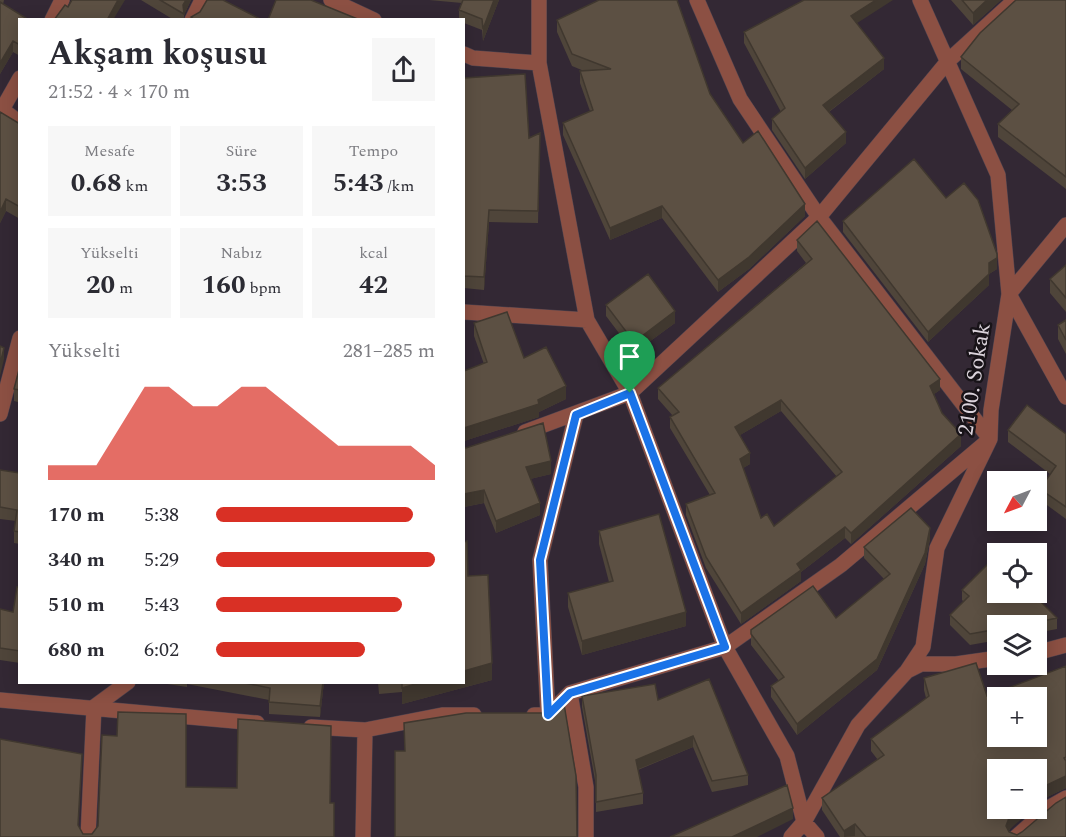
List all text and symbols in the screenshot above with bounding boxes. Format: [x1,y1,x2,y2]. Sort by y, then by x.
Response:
text: Akşam koşusu [48,29,267,79]
button: share [372,38,435,101]
text: 21:52 · 4 × 170 m [48,77,190,107]
text: Mesafe [84,139,135,163]
text: Süre [226,139,257,163]
text: Tempo [349,139,398,163]
text: 0.68 [71,163,122,203]
text: 3:53 [216,163,267,203]
text: 5:43 [333,163,384,203]
text: km [122,174,148,198]
text: /km [384,174,414,198]
text: Yükselti [80,241,139,265]
text: Nabız [220,241,263,265]
text: kcal [359,241,388,265]
text: 20 [86,265,115,305]
text: 160 [202,265,245,305]
text: 42 [359,265,388,305]
text: m [115,276,133,300]
text: bpm [245,276,281,300]
street label: 2100. Sokak [949,320,1000,438]
pin [604,331,655,393]
text: Yükselti [48,336,121,366]
text: 281–285 m [343,336,435,366]
icon: arrive [613,340,646,373]
north arrow [987,471,1047,531]
map controls [987,471,1047,819]
text: 170 m [48,500,105,530]
text: 5:38 [144,500,179,530]
button: locate [987,543,1047,603]
text: 340 m [48,545,105,575]
text: 5:29 [144,545,179,575]
text: 510 m [48,590,105,620]
text: 5:43 [144,590,179,620]
button: layers [987,615,1047,675]
text: 680 m [48,635,105,665]
text: 6:02 [144,635,179,665]
button: + [987,687,1047,747]
button: − [987,759,1047,819]

